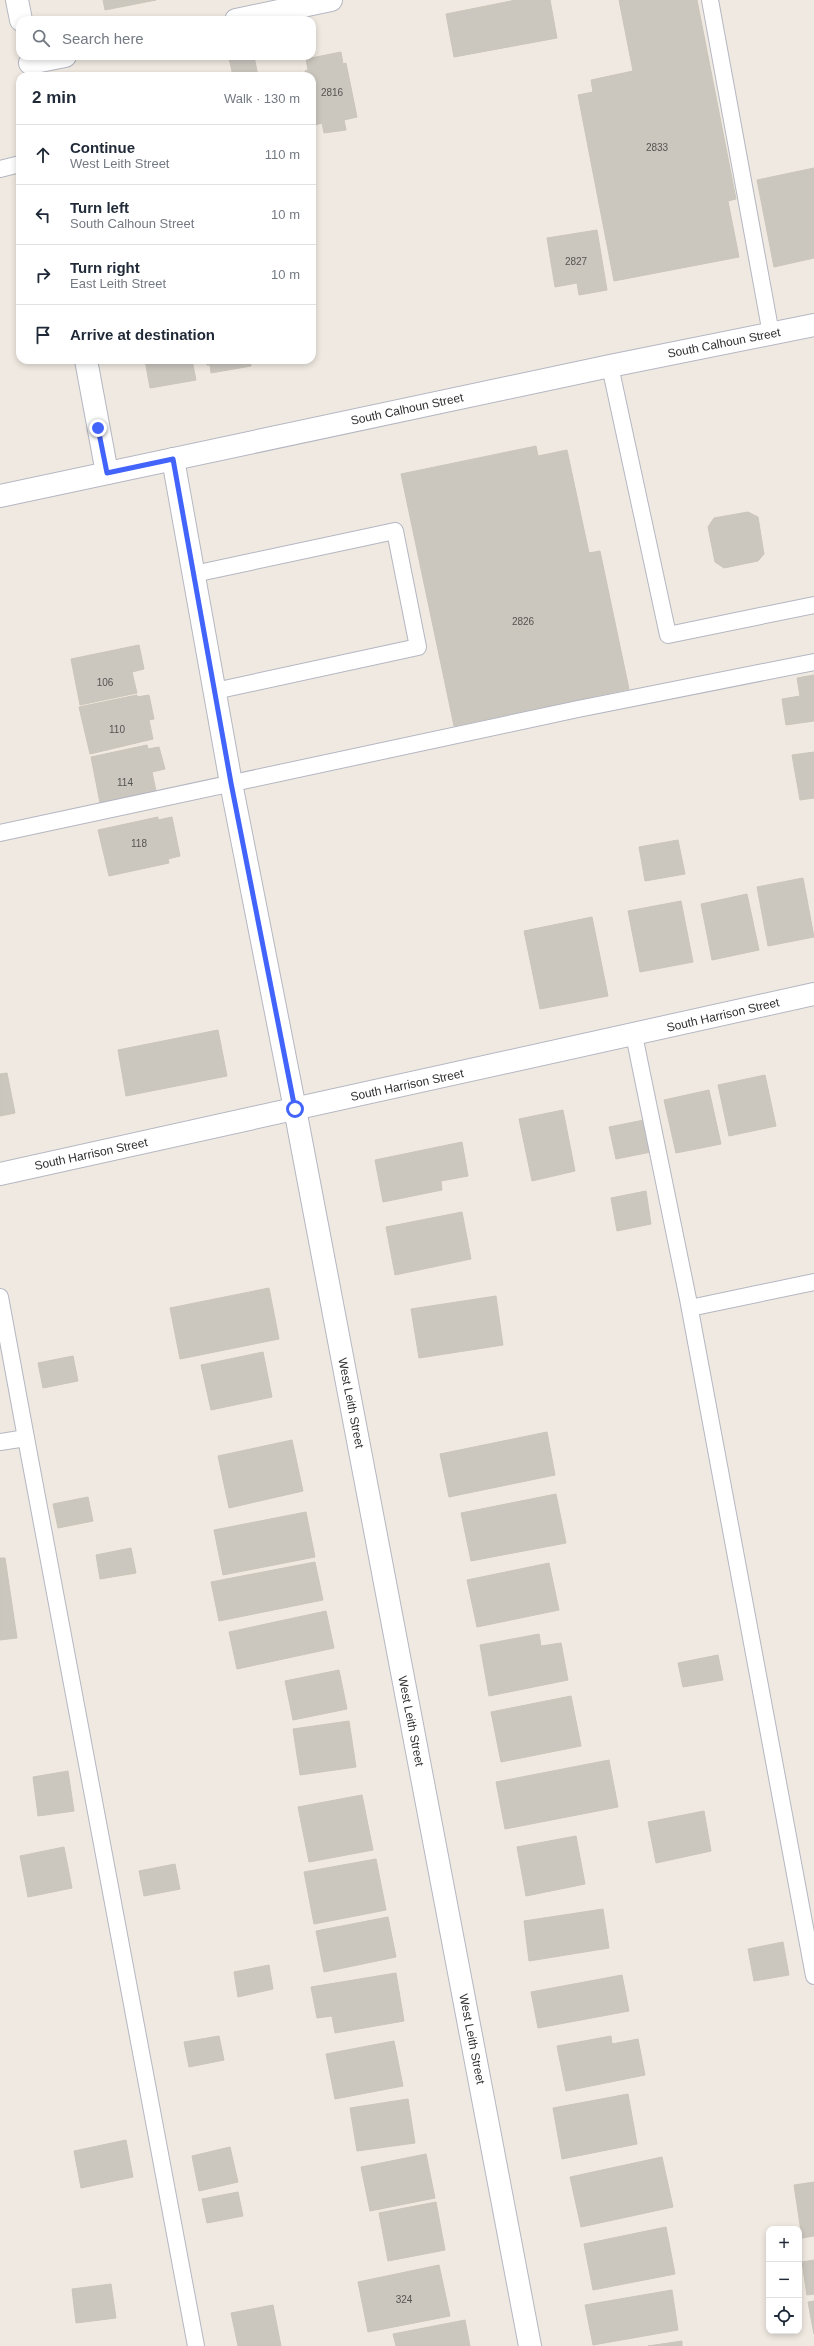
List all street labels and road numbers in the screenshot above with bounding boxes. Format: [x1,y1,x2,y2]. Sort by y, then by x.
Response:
street label: South Calhoun Street [666,325,782,361]
street label: South Calhoun Street [349,390,465,428]
street label: South Harrison Street [665,995,781,1035]
street label: South Harrison Street [349,1066,466,1104]
street label: South Harrison Street [33,1135,150,1173]
street label: West Leith Street [335,1357,367,1450]
street label: West Leith Street [395,1675,427,1768]
street label: West Leith Street [456,1993,488,2086]

